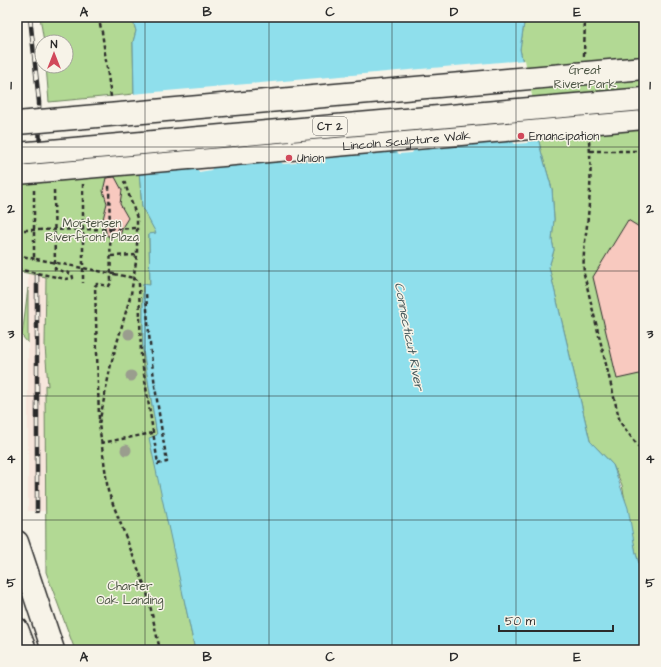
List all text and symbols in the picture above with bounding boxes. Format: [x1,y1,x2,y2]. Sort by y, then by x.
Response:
text: A [80,3,89,21]
text: B [202,3,212,21]
text: C [325,3,335,21]
text: D [450,3,459,21]
text: E [573,3,581,21]
north arrow [34,34,74,74]
text: N [51,37,58,52]
park label: Great River Park [554,62,617,93]
text: 1 [10,76,12,94]
text: 1 [649,76,651,94]
road number: CT 2 [313,117,347,135]
street label: Lincoln Sculpture Walk [342,127,472,155]
place label: Emancipation [529,128,599,145]
marker: Emancipation [516,131,526,141]
place label: Union [297,150,324,167]
marker: Union [284,153,294,163]
text: 2 [6,200,15,218]
text: 2 [645,200,654,218]
park label: Mortensen Riverfront Plaza [45,215,139,246]
water label: Connecticut River [390,281,429,393]
text: 3 [7,325,15,343]
text: 3 [646,325,654,343]
text: 4 [7,450,16,468]
text: 4 [646,450,655,468]
text: 5 [6,574,16,592]
text: 5 [645,574,655,592]
park label: Charter Oak Landing [97,578,163,610]
scale bar [499,607,613,633]
text: 50 m [505,613,536,630]
text: A [80,648,89,666]
text: B [202,648,212,666]
text: C [325,648,335,666]
text: D [450,648,459,666]
text: E [573,648,581,666]

